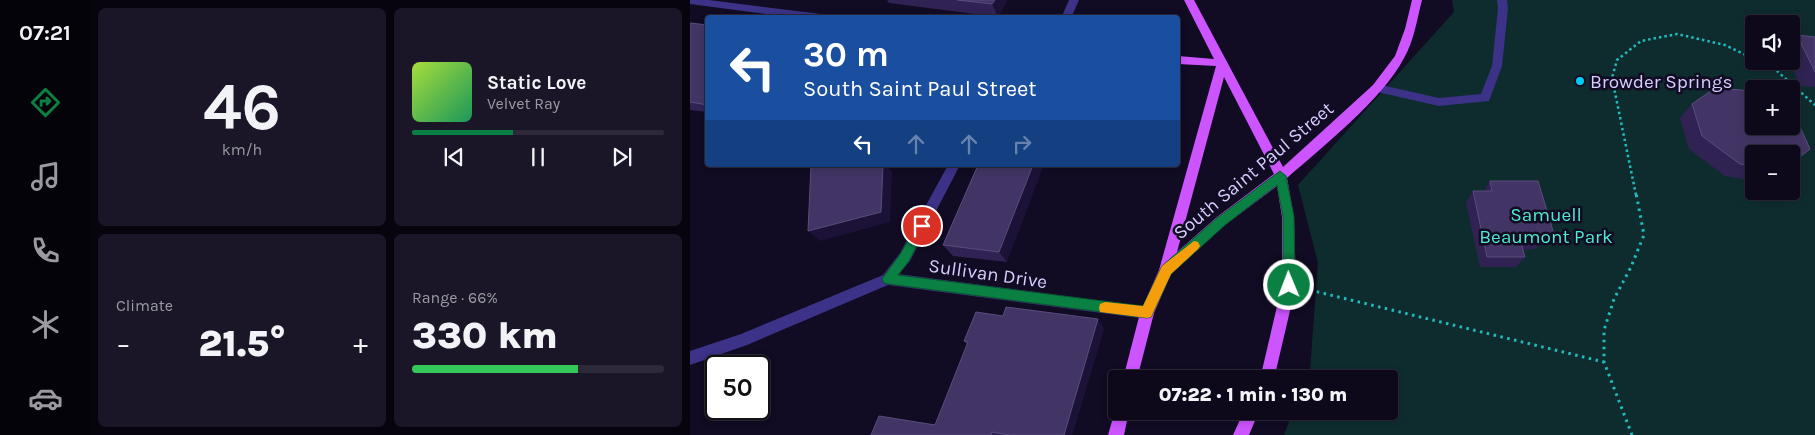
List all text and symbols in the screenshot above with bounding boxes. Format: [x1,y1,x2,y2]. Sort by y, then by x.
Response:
map controls [1745,15,1800,200]
button: sound [1745,15,1800,70]
text: 07:21 [19,20,71,46]
text: 30 m [803,34,889,75]
icon: left [720,35,785,100]
text: 46 [203,69,281,145]
place label: Browder Springs [1590,71,1733,93]
text: Static Love [487,72,586,94]
marker: Browder Springs [1574,75,1586,87]
text: South Saint Paul Street [803,76,1037,102]
button: + [1745,80,1800,135]
icon: directions [28,85,63,120]
text: Velvet Ray [487,94,560,113]
street label: South Saint Paul Street [1169,98,1338,244]
icon: left [849,130,877,158]
icon: ahead [902,130,930,158]
icon: ahead [955,130,983,158]
icon: right [1008,130,1036,158]
text: km/h [222,140,262,159]
icon: previous [440,143,468,171]
icon: pause [524,143,552,171]
icon: next [608,143,636,171]
button: − [1745,145,1800,200]
icon: music [28,159,63,194]
park label: Samuell Beaumont Park [1479,204,1613,248]
pin [901,205,943,247]
icon: arrive [908,212,936,240]
icon: phone [28,233,63,268]
street label: Sullivan Drive [927,255,1049,293]
position arrow [1262,258,1314,310]
text: Range · 66% [412,288,498,307]
text: Climate [116,296,173,315]
icon: climate [28,307,63,342]
text: 330 km [412,313,558,358]
text: 21.5° [198,321,286,366]
text: − [116,327,131,360]
text: + [353,327,368,360]
speed limit sign: 50 [705,355,770,420]
icon: car [28,381,63,416]
text: 07:22 · 1 min · 130 m [1159,384,1347,406]

